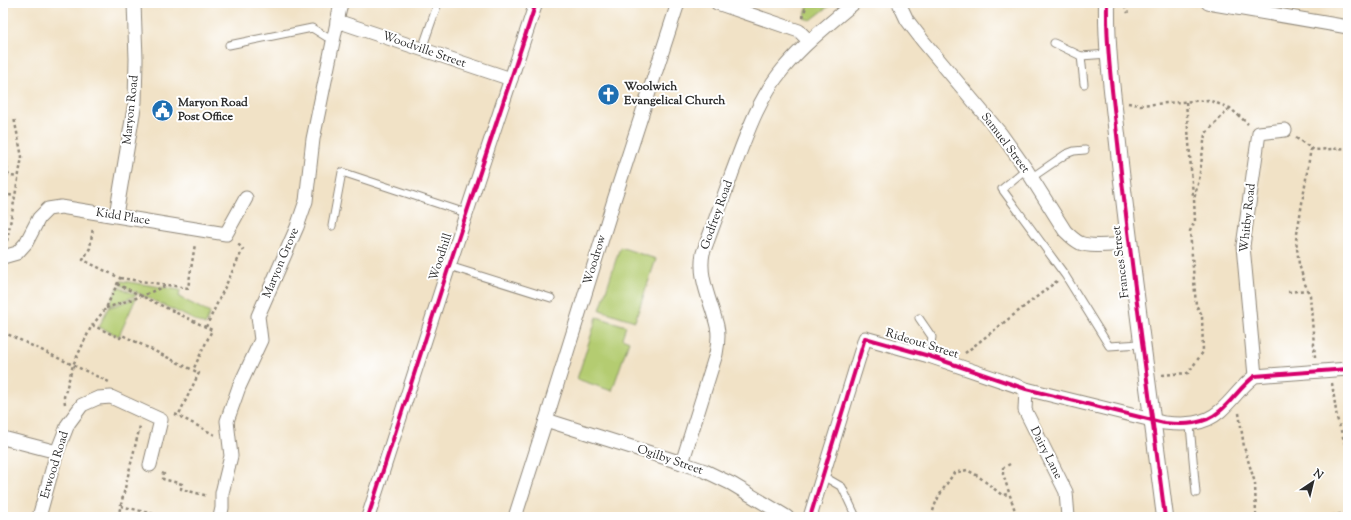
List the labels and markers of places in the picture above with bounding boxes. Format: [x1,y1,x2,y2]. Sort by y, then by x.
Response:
place label: Woolwich Evangelical Church [623,78,726,110]
church icon: Woolwich Evangelical Church [596,81,622,107]
place label: Maryon Road Post Office [177,94,248,126]
public building icon: Maryon Road Post Office [150,97,176,123]

